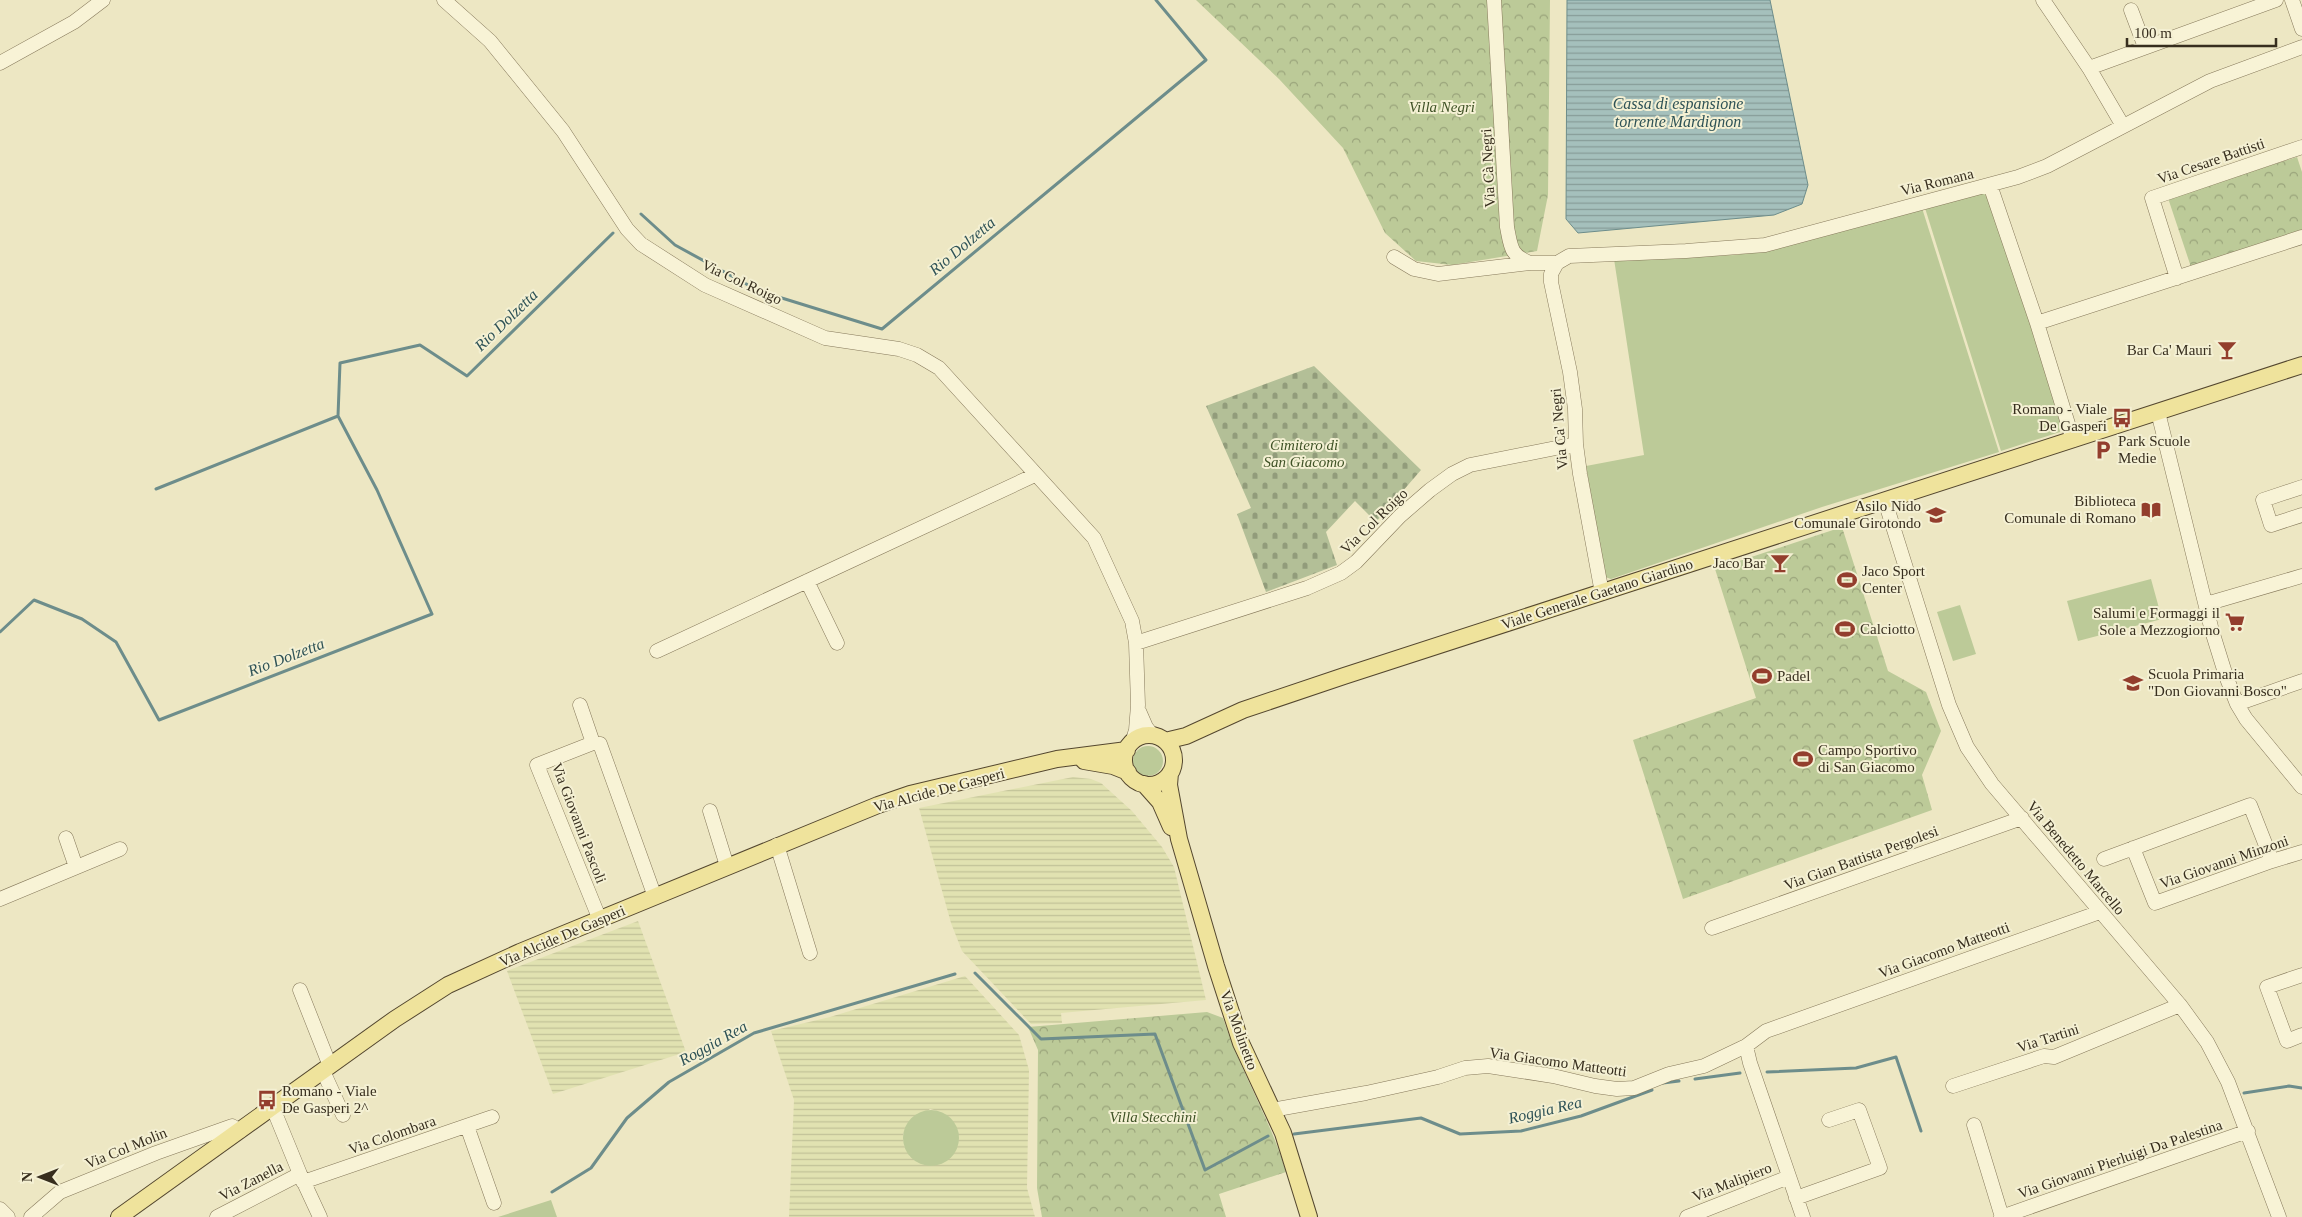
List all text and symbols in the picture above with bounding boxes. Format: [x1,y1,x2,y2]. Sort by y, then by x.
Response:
scale bar [2127,15,2276,47]
text: 100 m [2134,25,2172,41]
water label: Cassa di espansione torrente Mardignon [1613,95,1743,131]
park label: Villa Negri [1409,99,1475,115]
street label: Via Cà Negri [1478,128,1498,208]
street label: Via Cesare Battisti [2155,135,2267,187]
street label: Via Romana [1899,165,1975,199]
water label: Rio Dolzetta [925,214,998,279]
street label: Via Col Roigo [699,256,785,308]
water label: Rio Dolzetta [470,286,541,355]
bar icon: Bar Ca' Mauri [2216,339,2238,361]
place label: Bar Ca' Mauri [2127,342,2212,358]
street label: Via Ca' Negri [1547,388,1571,470]
place label: Romano - Viale De Gasperi [2012,401,2107,434]
bus stop icon: Romano - Viale De Gasperi [2111,407,2133,429]
place label: Park Scuole Medie [2118,433,2190,466]
park label: Cimitero di San Giacomo [1263,437,1345,470]
parking icon: Park Scuole Medie [2092,439,2114,461]
street label: Via Col Roigo [1337,485,1411,557]
place label: Biblioteca Comunale di Romano [2004,493,2136,526]
place label: Asilo Nido Comunale Girotondo [1794,498,1921,531]
library icon: Biblioteca Comunale di Romano [2140,499,2162,521]
school or university icon: Asilo Nido Comunale Girotondo [1925,504,1947,526]
bar icon: Jaco Bar [1769,552,1791,574]
street label: Viale Generale Gaetano Giardino [1499,555,1695,633]
place label: Jaco Bar [1713,555,1765,571]
place label: Jaco Sport Center [1862,563,1926,596]
sports icon: Jaco Sport Center [1836,569,1858,591]
place label: Salumi e Formaggi il Sole a Mezzogiorno [2093,605,2220,638]
supermarket icon: Salumi e Formaggi il Sole a Mezzogiorno [2224,611,2246,633]
sports icon: Calciotto [1834,618,1856,640]
place label: Calciotto [1860,621,1915,637]
water label: Rio Dolzetta [244,635,327,680]
sports icon: Padel [1751,665,1773,687]
place label: Scuola Primaria "Don Giovanni Bosco" [2148,666,2287,699]
place label: Padel [1777,668,1810,684]
school or university icon: Scuola Primaria "Don Giovanni Bosco" [2122,672,2144,694]
place label: Campo Sportivo di San Giacomo [1818,742,1917,775]
sports icon: Campo Sportivo di San Giacomo [1792,748,1814,770]
street label: Via Giovanni Pascoli [549,761,609,885]
street label: Via Alcide De Gasperi [872,765,1006,815]
street label: Via Benedetto Marcello [2024,798,2128,918]
street label: Via Gian Battista Pergolesi [1782,823,1940,893]
street label: Via Giovanni Minzoni [2158,832,2290,892]
street label: Via Alcide De Gasperi [497,902,627,970]
street label: Via Giacomo Matteotti [1876,919,2012,981]
street label: Via Molinetto [1217,988,1261,1072]
water label: Roggia Rea [675,1017,750,1070]
street label: Via Tartini [2015,1021,2081,1055]
street label: Via Giacomo Matteotti [1488,1044,1628,1080]
place label: Romano - Viale De Gasperi 2^ [282,1083,377,1116]
bus stop icon: Romano - Viale De Gasperi 2^ [256,1089,278,1111]
water label: Roggia Rea [1506,1093,1584,1128]
park label: Villa Stecchini [1110,1109,1196,1125]
street label: Via Colombara [346,1112,438,1157]
street label: Via Giovanni Pierluigi Da Palestina [2016,1116,2225,1202]
street label: Via Col Molin [83,1124,170,1172]
north arrow [15,1152,65,1202]
street label: Via Zanella [216,1158,286,1204]
street label: Via Malipiero [1690,1160,1774,1204]
text: N [20,1172,35,1182]

